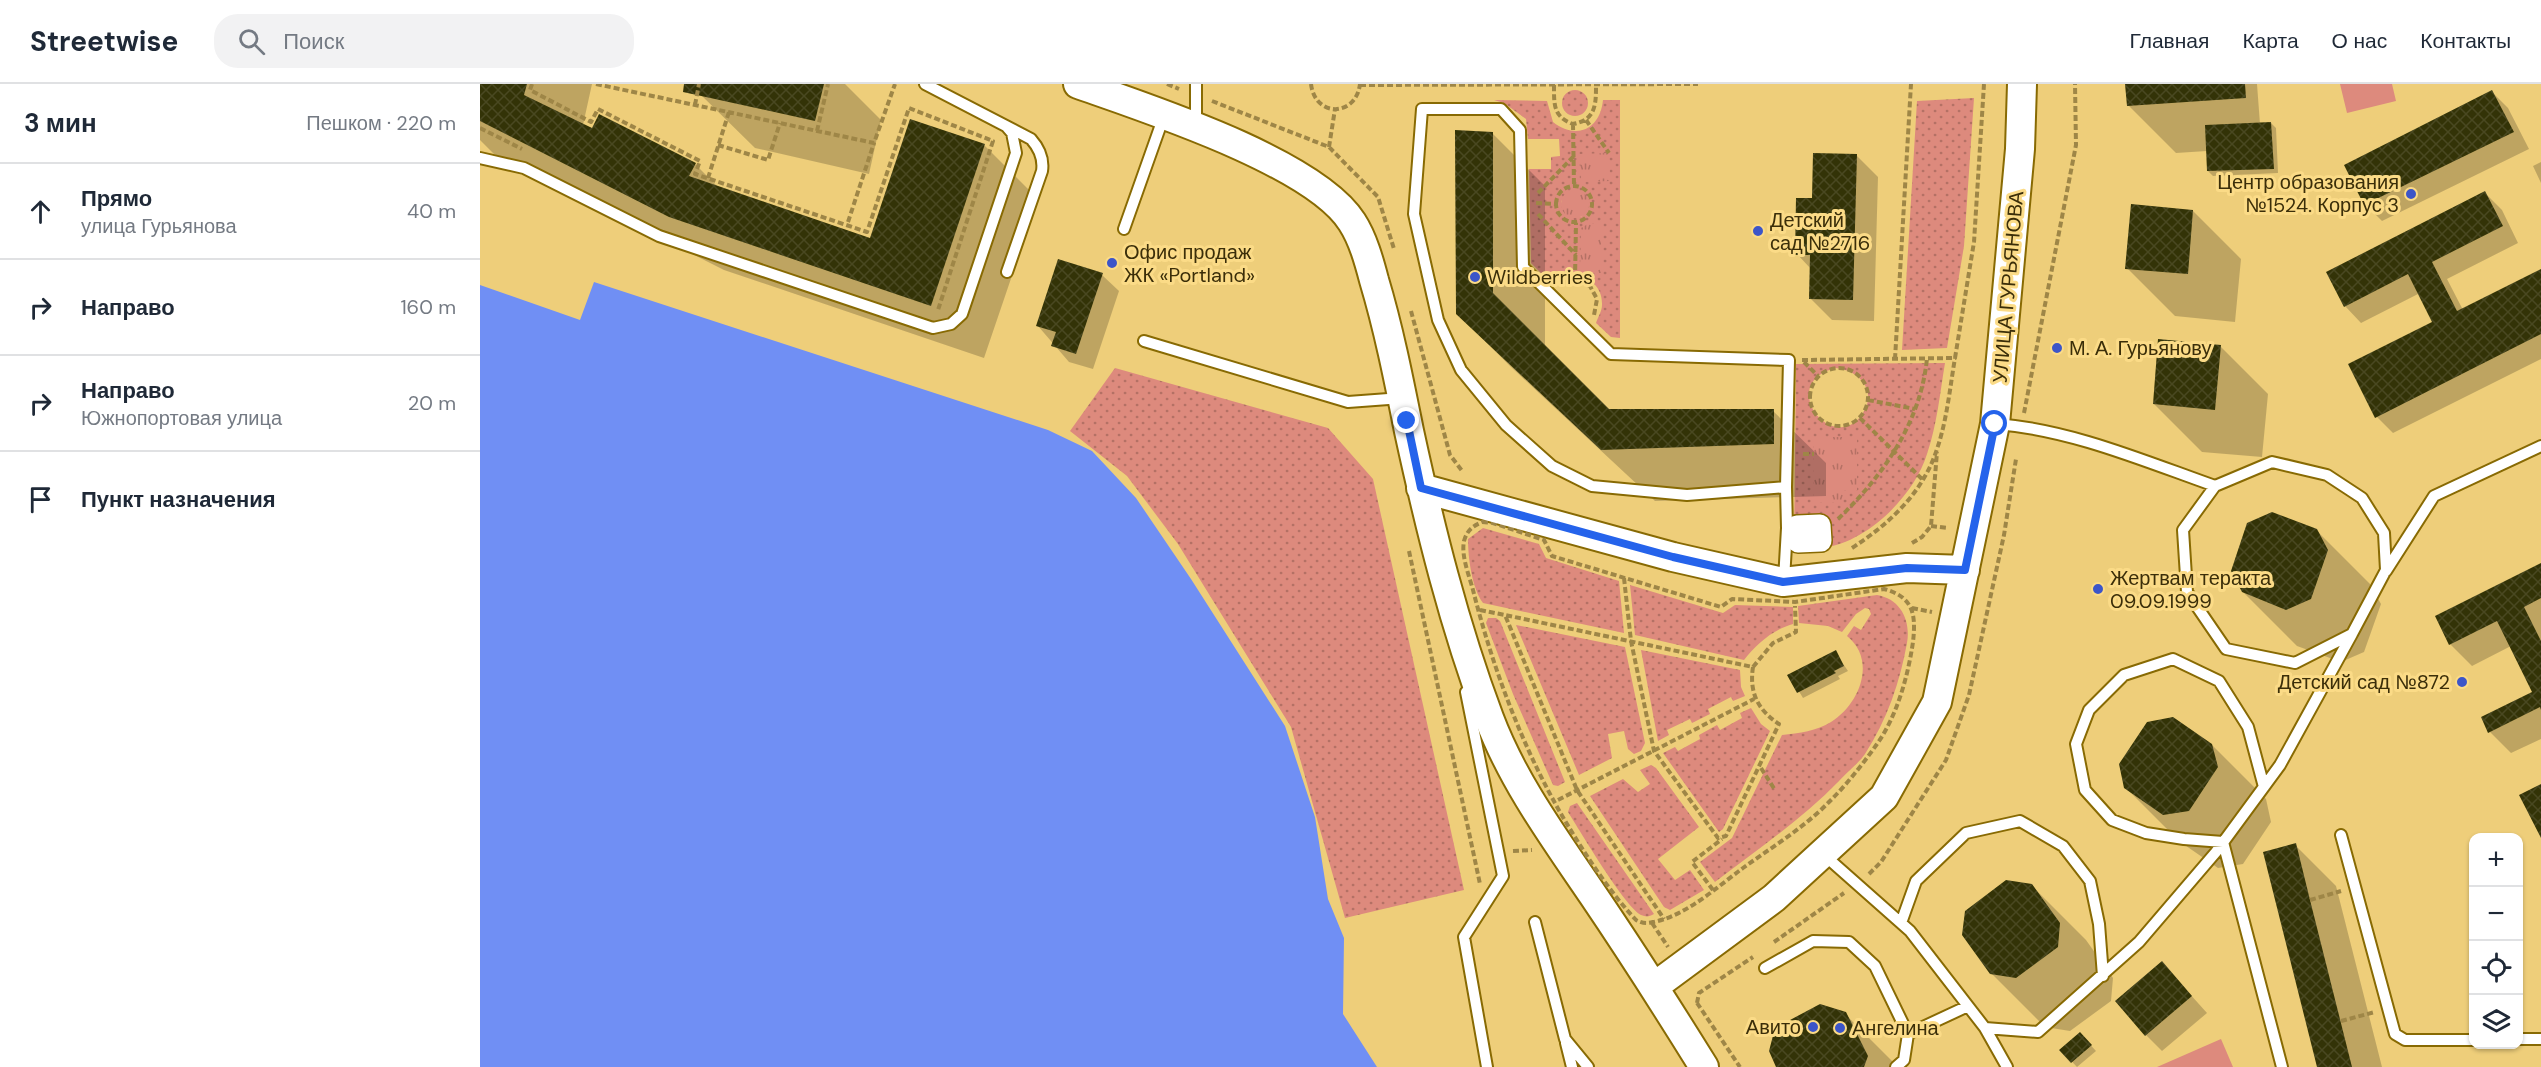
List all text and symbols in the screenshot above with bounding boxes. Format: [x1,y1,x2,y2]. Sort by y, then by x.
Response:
search box [214,14,634,68]
text: Streetwise [30,23,178,60]
icon: search [235,25,268,58]
text: Поиск [283,27,344,56]
text: Главная [2129,27,2209,55]
text: Карта [2242,27,2299,55]
text: О нас [2332,27,2387,55]
text: Контакты [2420,27,2511,55]
text: 3 мин [24,106,97,140]
text: Пешком · 220 m [306,110,456,136]
place label: Центр образования №1524. Корпус 3 [2217,169,2399,218]
text: Прямо [81,184,152,213]
marker: Центр образования №1524. Корпус 3 [2404,187,2418,201]
street label: УЛИЦА ГУРЬЯНОВА [1987,189,2029,384]
icon: ahead [24,195,57,228]
text: 40 m [407,198,456,224]
place label: Детский сад №2716 [1770,207,1870,256]
text: улица Гурьянова [81,213,237,239]
marker: Детский сад №2716 [1751,224,1765,238]
place label: Офис продаж ЖК «Portland» [1124,239,1255,288]
marker: Офис продаж ЖК «Portland» [1105,256,1119,270]
place label: Wildberries [1487,264,1593,290]
marker: Wildberries [1468,270,1482,284]
icon: right [24,291,57,324]
text: Направо [81,293,175,322]
text: 160 m [400,294,456,320]
place label: М. А. Гурьянову [2069,335,2212,361]
marker: М. А. Гурьянову [2050,341,2064,355]
text: Направо [81,376,175,405]
icon: right [24,387,57,420]
text: 20 m [408,390,456,416]
text: Южнопортовая улица [81,405,282,431]
route end [1393,407,1419,433]
route start [1981,410,2007,436]
icon: arrive [24,483,57,516]
text: Пункт назначения [81,485,276,514]
place label: Жертвам теракта 09.09.1999 [2110,565,2272,614]
marker: Жертвам теракта 09.09.1999 [2091,582,2105,596]
place label: Детский сад №872 [2278,669,2450,695]
marker: Детский сад №872 [2455,675,2469,689]
map controls [2469,833,2523,1049]
button: + [2469,833,2523,887]
button: − [2469,887,2523,941]
button: locate [2469,941,2523,995]
button: layers [2469,995,2523,1049]
place label: Авито [1746,1014,1801,1040]
place label: Ангелина [1852,1015,1940,1041]
marker: Авито [1806,1020,1820,1034]
marker: Ангелина [1833,1021,1847,1035]

